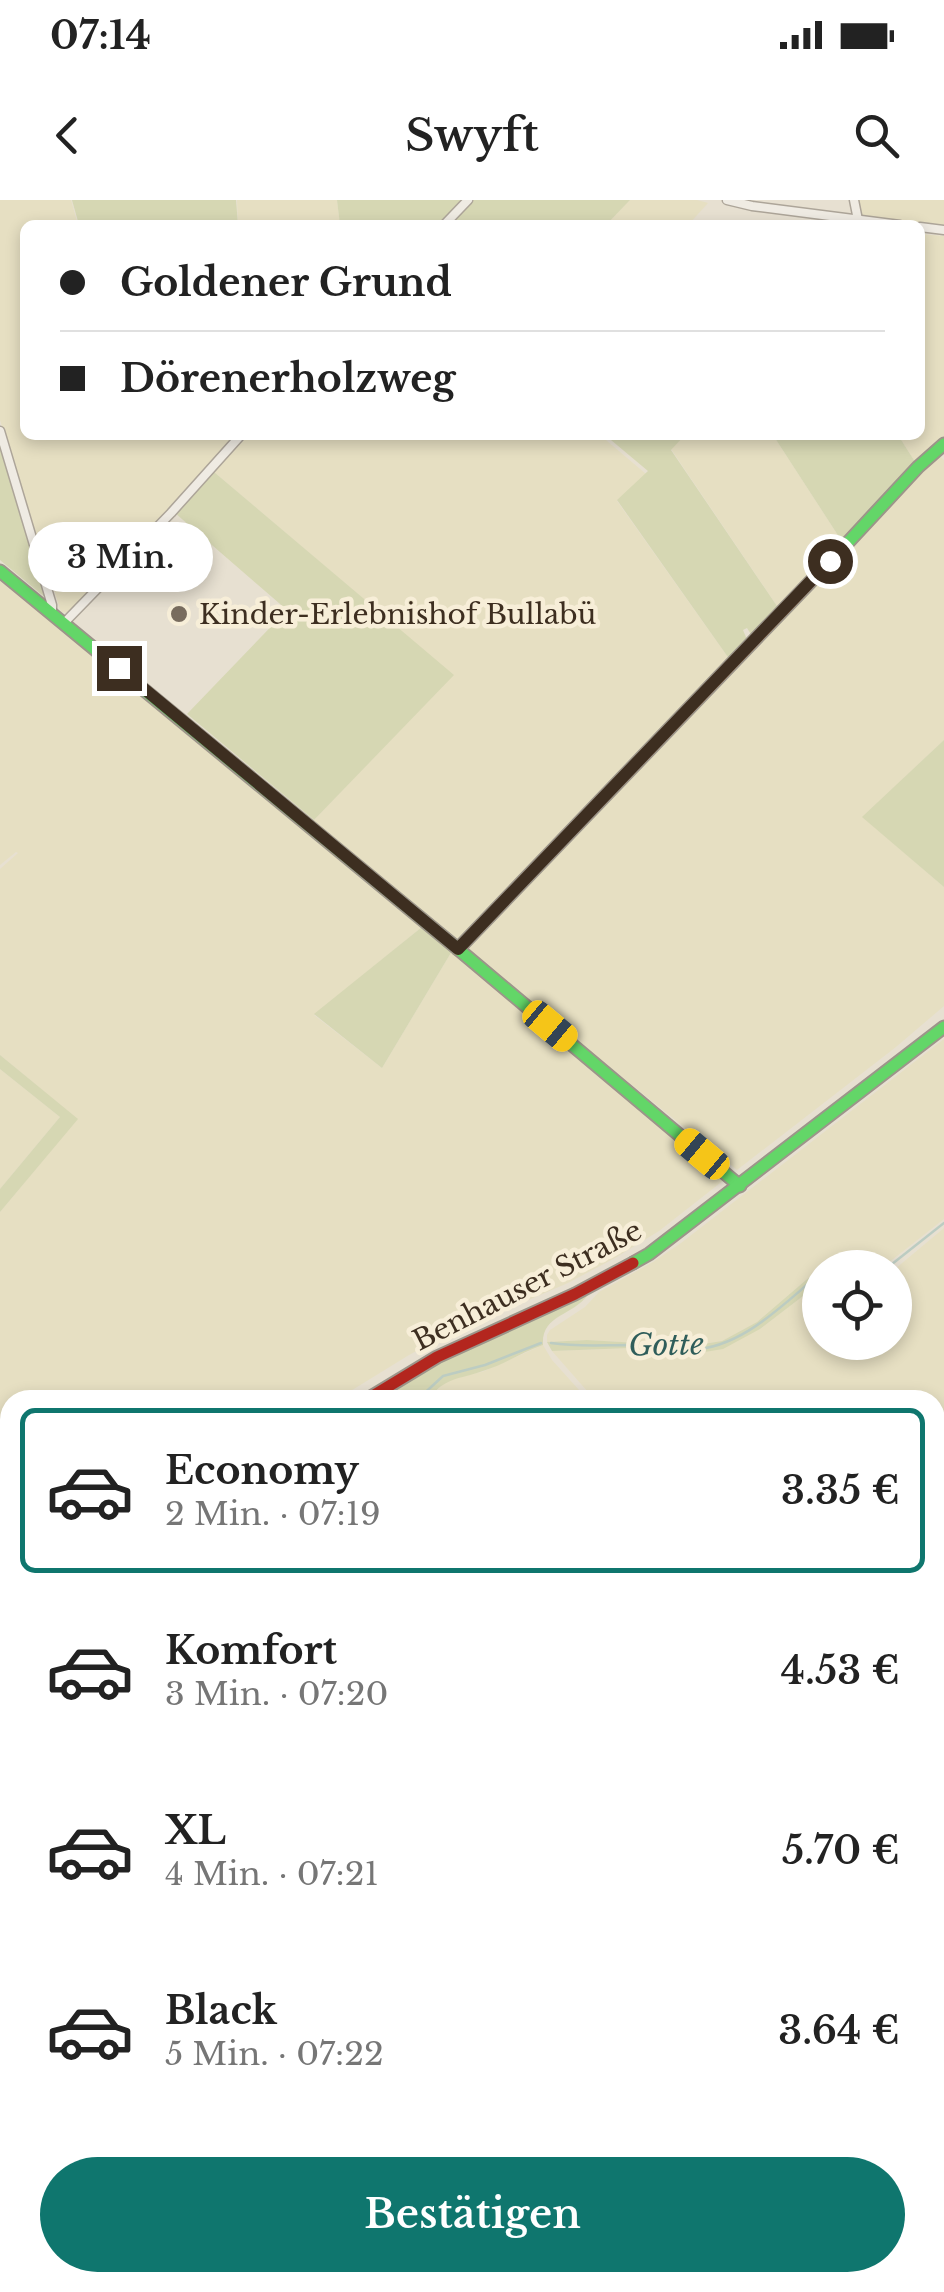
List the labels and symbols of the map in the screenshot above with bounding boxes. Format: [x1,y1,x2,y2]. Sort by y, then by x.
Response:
callout: 3 Min. [27,523,212,593]
route start [808,539,853,584]
place label: Kinder-Erlebnishof Bullabü [199,597,597,632]
marker: Kinder-Erlebnishof Bullabü [168,603,190,625]
route end [97,646,142,691]
car [517,995,583,1057]
car [669,1123,735,1185]
street label: Benhauser Straße [407,1213,648,1358]
water label: Gotte [628,1325,704,1364]

